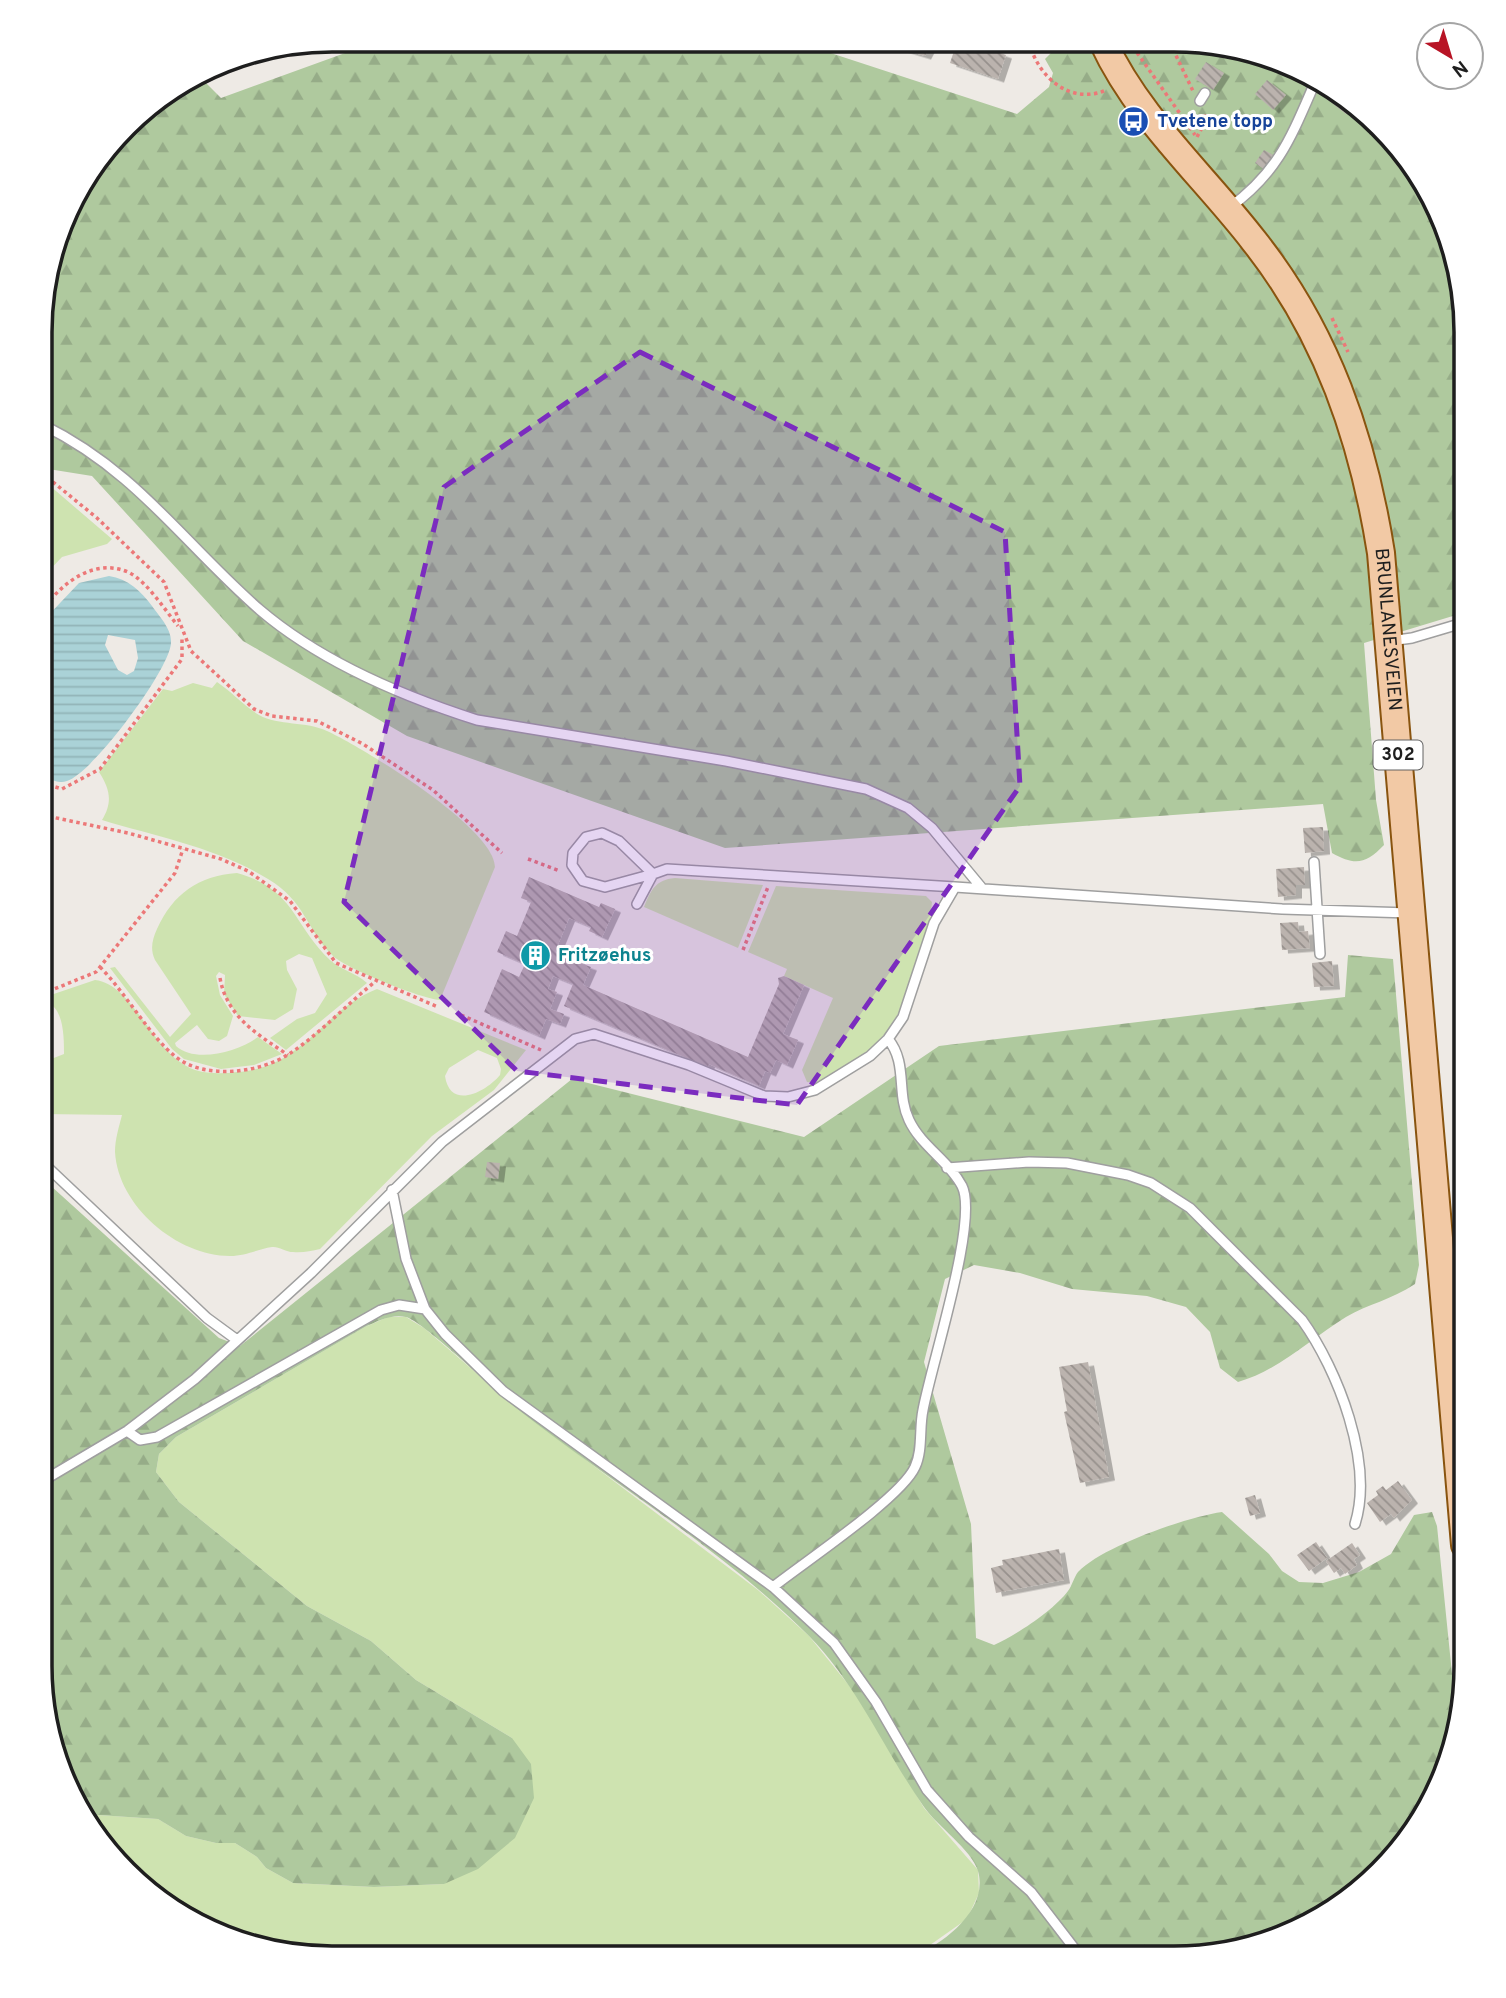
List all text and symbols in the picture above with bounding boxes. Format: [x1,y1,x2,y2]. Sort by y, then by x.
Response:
north arrow [1415,21,1485,91]
text: N [1446,54,1472,81]
bus stop icon: Tvetene topp [1117,105,1151,139]
place label: Tvetene topp [1157,110,1273,134]
street label: BRUNLANESVEIEN [1369,547,1406,712]
road number: 302 [1374,740,1422,770]
building icon: Fritzøehus [518,939,552,973]
place label: Fritzøehus [558,944,651,968]

